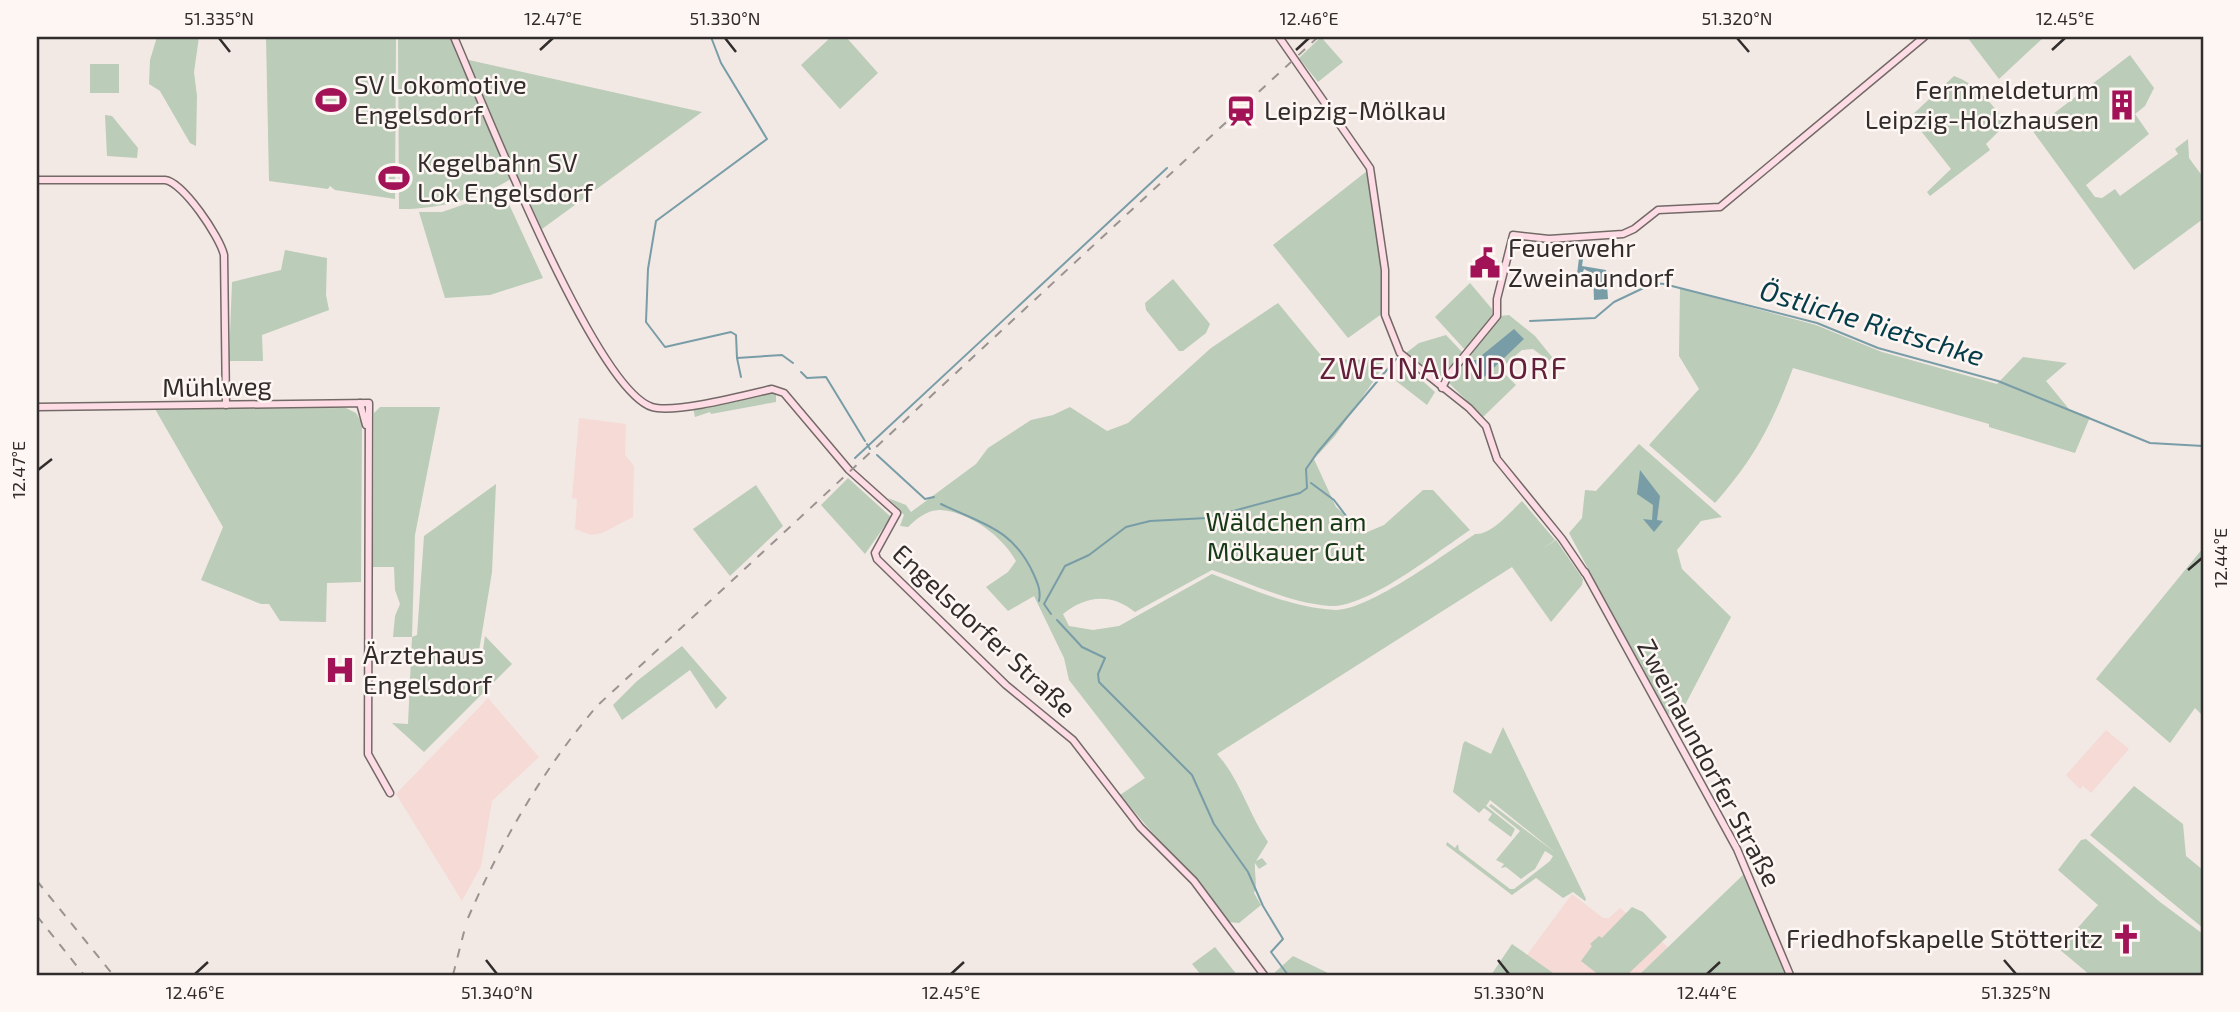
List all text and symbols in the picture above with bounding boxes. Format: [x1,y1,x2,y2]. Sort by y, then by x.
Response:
text: 51.335°N [184,7,254,29]
text: 12.47°E [524,7,582,29]
text: 51.330°N [689,7,761,29]
text: 12.46°E [1279,7,1339,29]
text: 51.320°N [1701,7,1773,29]
text: 12.45°E [2036,7,2094,29]
place label: SV Lokomotive Engelsdorf [354,68,527,129]
place label: Fernmeldeturm Leipzig-Holzhausen [1865,73,2099,134]
sports icon: SV Lokomotive Engelsdorf [314,83,348,117]
building icon: Fernmeldeturm Leipzig-Holzhausen [2105,88,2139,122]
station icon: Leipzig-Mölkau [1224,94,1258,128]
place label: Leipzig-Mölkau [1264,94,1446,125]
place label: Kegelbahn SV Lok Engelsdorf [417,146,594,207]
sports icon: Kegelbahn SV Lok Engelsdorf [377,161,411,195]
place label: Feuerwehr Zweinaundorf [1508,231,1675,292]
public building icon: Feuerwehr Zweinaundorf [1468,246,1502,280]
water label: Östliche Rietschke [1756,272,1988,372]
district label: ZWEINAUNDORF [1319,349,1569,385]
street label: Mühlweg [162,369,272,402]
text: 12.47°E [7,441,29,499]
park label: Wäldchen am Mölkauer Gut [1206,505,1366,566]
text: 12.44°E [2209,528,2231,588]
street label: Engelsdorfer Straße [887,537,1083,723]
street label: Zweinaundorfer Straße [1632,633,1789,891]
place label: Ärztehaus Engelsdorf [363,638,493,699]
hospital icon: Ärztehaus Engelsdorf [323,653,357,687]
place label: Friedhofskapelle Stötteritz [1786,922,2103,953]
church icon: Friedhofskapelle Stötteritz [2109,922,2143,956]
text: 12.46°E [165,981,225,1003]
text: 51.340°N [461,981,533,1003]
text: 12.45°E [922,981,980,1003]
text: 51.330°N [1473,981,1545,1003]
text: 12.44°E [1677,981,1737,1003]
text: 51.325°N [1981,981,2051,1003]

